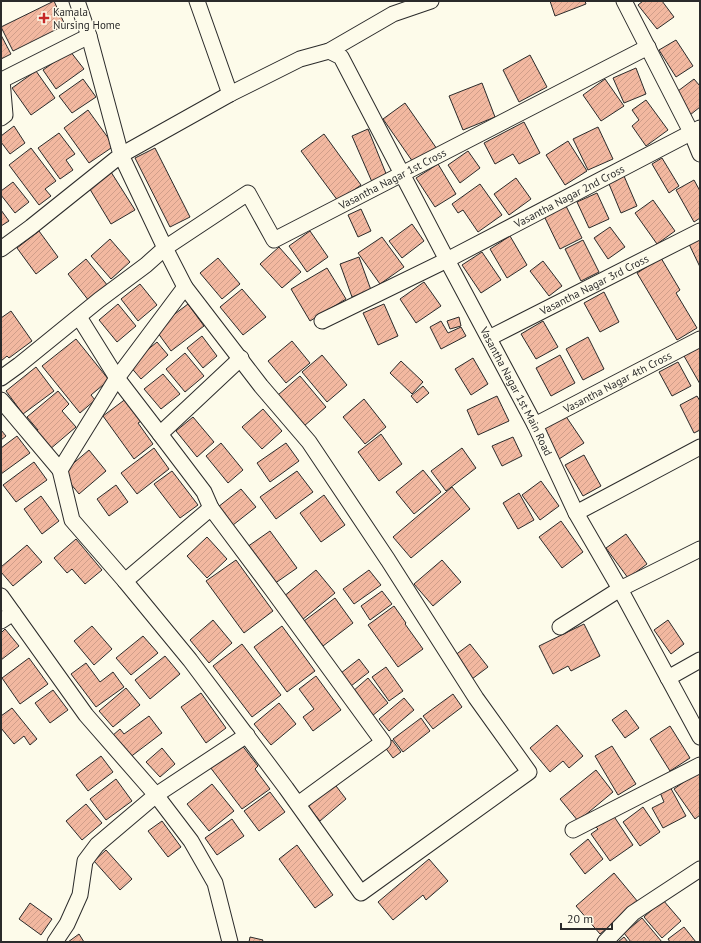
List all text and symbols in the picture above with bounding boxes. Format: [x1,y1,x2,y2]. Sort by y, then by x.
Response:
place label: Kamala Nursing Home [53,5,121,32]
marker: Kamala Nursing Home [38,12,50,24]
street label: Vasantha Nagar 1st Cross [336,145,449,213]
street label: Vasantha Nagar 2nd Cross [511,162,627,231]
street label: Vasantha Nagar 3rd Cross [537,251,651,318]
street label: Vasantha Nagar 1st Main Road [477,324,555,458]
street label: Vasantha Nagar 4th Cross [560,348,674,416]
scale bar [561,905,612,931]
text: 20 m [567,911,593,926]

